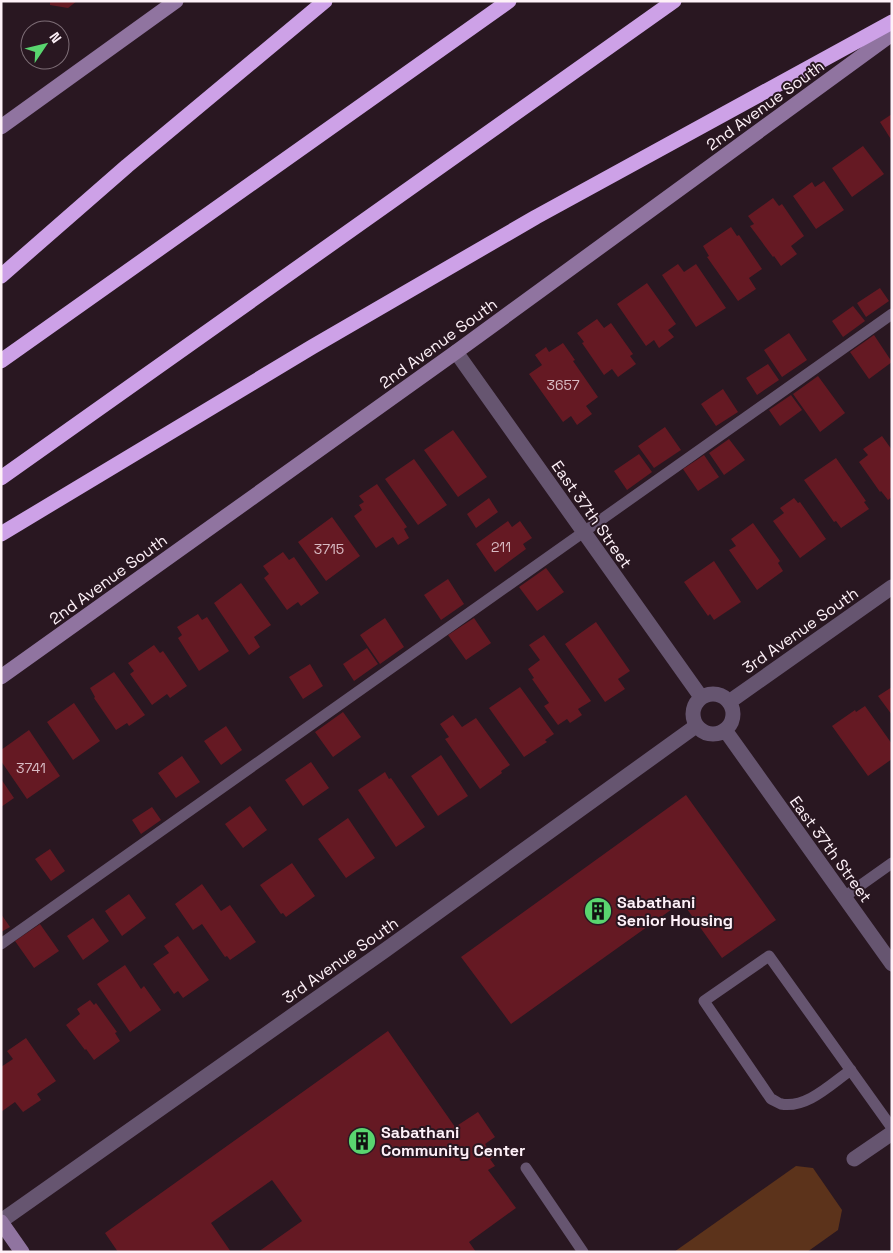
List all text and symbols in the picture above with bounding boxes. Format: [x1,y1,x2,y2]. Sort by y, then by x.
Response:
north arrow [20,20,70,70]
text: N [46,29,66,47]
street label: 2nd Avenue South [702,55,828,155]
street label: 2nd Avenue South [375,293,501,393]
house number: 3657 [546,376,580,394]
street label: East 37th Street [547,456,637,572]
street label: 2nd Avenue South [45,529,171,629]
house number: 211 [491,538,511,556]
house number: 3715 [314,540,344,558]
street label: 3rd Avenue South [738,583,862,678]
house number: 3741 [16,759,46,777]
street label: East 37th Street [785,792,876,907]
place label: Sabathani Senior Housing [617,892,733,931]
building icon: Sabathani Senior Housing [583,896,613,926]
street label: 3rd Avenue South [278,913,402,1008]
place label: Sabathani Community Center [381,1122,525,1161]
building icon: Sabathani Community Center [347,1126,377,1156]

